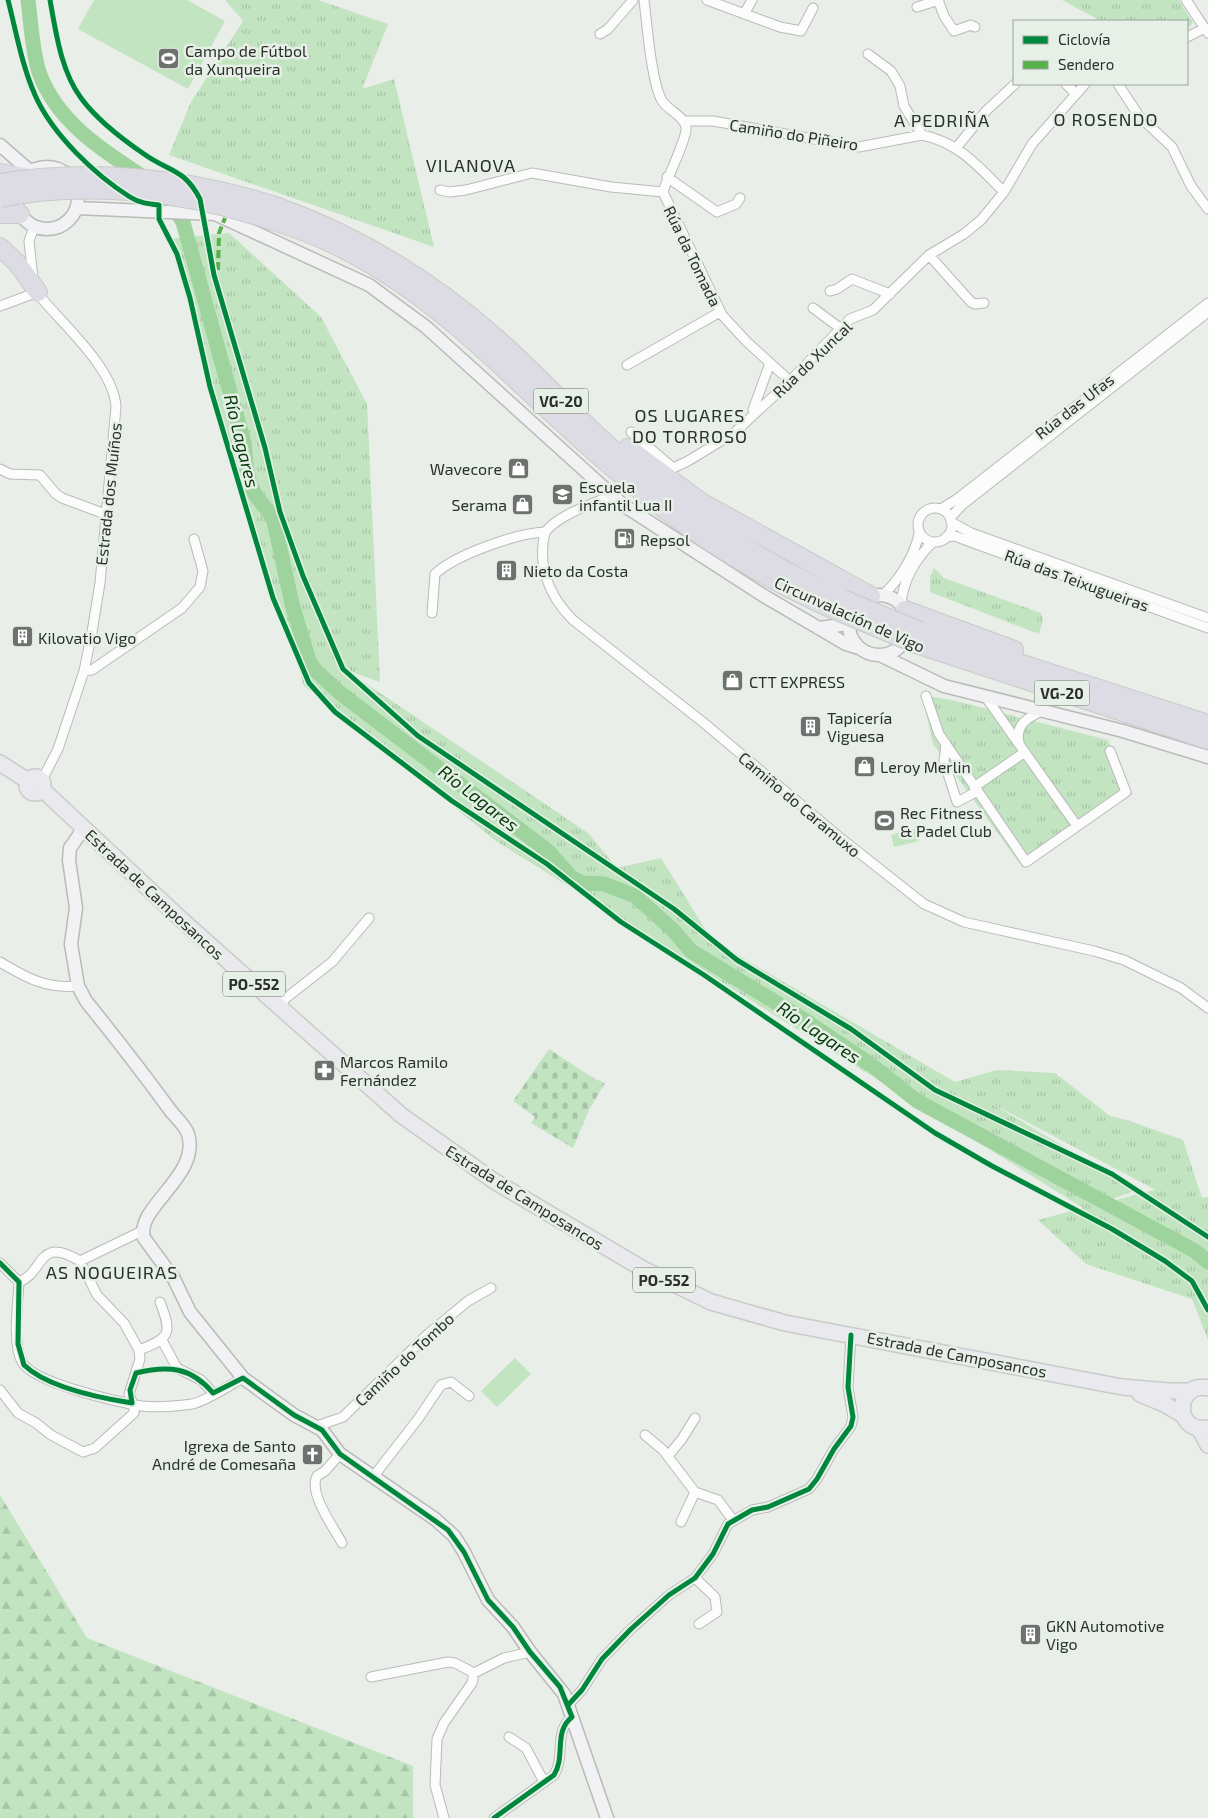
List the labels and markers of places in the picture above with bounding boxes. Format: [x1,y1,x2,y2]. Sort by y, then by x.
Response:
place label: Campo de Fútbol da Xunqueira [185,41,307,78]
sports icon: Campo de Fútbol da Xunqueira [157,47,181,71]
shop icon: Wavecore [506,456,530,480]
place label: Wavecore [430,459,502,478]
place label: Escuela infantil Lua II [579,477,673,514]
school or university icon: Escuela infantil Lua II [551,483,575,507]
shop icon: Serama [511,492,535,516]
place label: Serama [451,495,507,514]
fuel station icon: Repsol [612,527,636,551]
place label: Repsol [640,530,690,549]
building icon: Nieto da Costa [495,558,519,582]
place label: Nieto da Costa [523,561,628,580]
building icon: Kilovatio Vigo [10,625,34,649]
place label: Kilovatio Vigo [38,628,136,647]
shop icon: CTT EXPRESS [721,669,745,693]
place label: CTT EXPRESS [749,672,845,691]
place label: Tapicería Viguesa [827,708,892,745]
building icon: Tapicería Viguesa [799,714,823,738]
shop icon: Leroy Merlin [852,754,876,778]
place label: Leroy Merlin [880,757,971,776]
place label: Rec Fitness & Padel Club [900,803,992,840]
sports icon: Rec Fitness & Padel Club [872,809,896,833]
place label: Marcos Ramilo Fernández [340,1052,448,1089]
pharmacy icon: Marcos Ramilo Fernández [312,1058,336,1082]
place label: Igrexa de Santo André de Comesaña [152,1436,296,1473]
church icon: Igrexa de Santo André de Comesaña [300,1442,324,1466]
place label: GKN Automotive Vigo [1046,1616,1164,1653]
building icon: GKN Automotive Vigo [1018,1622,1042,1646]

